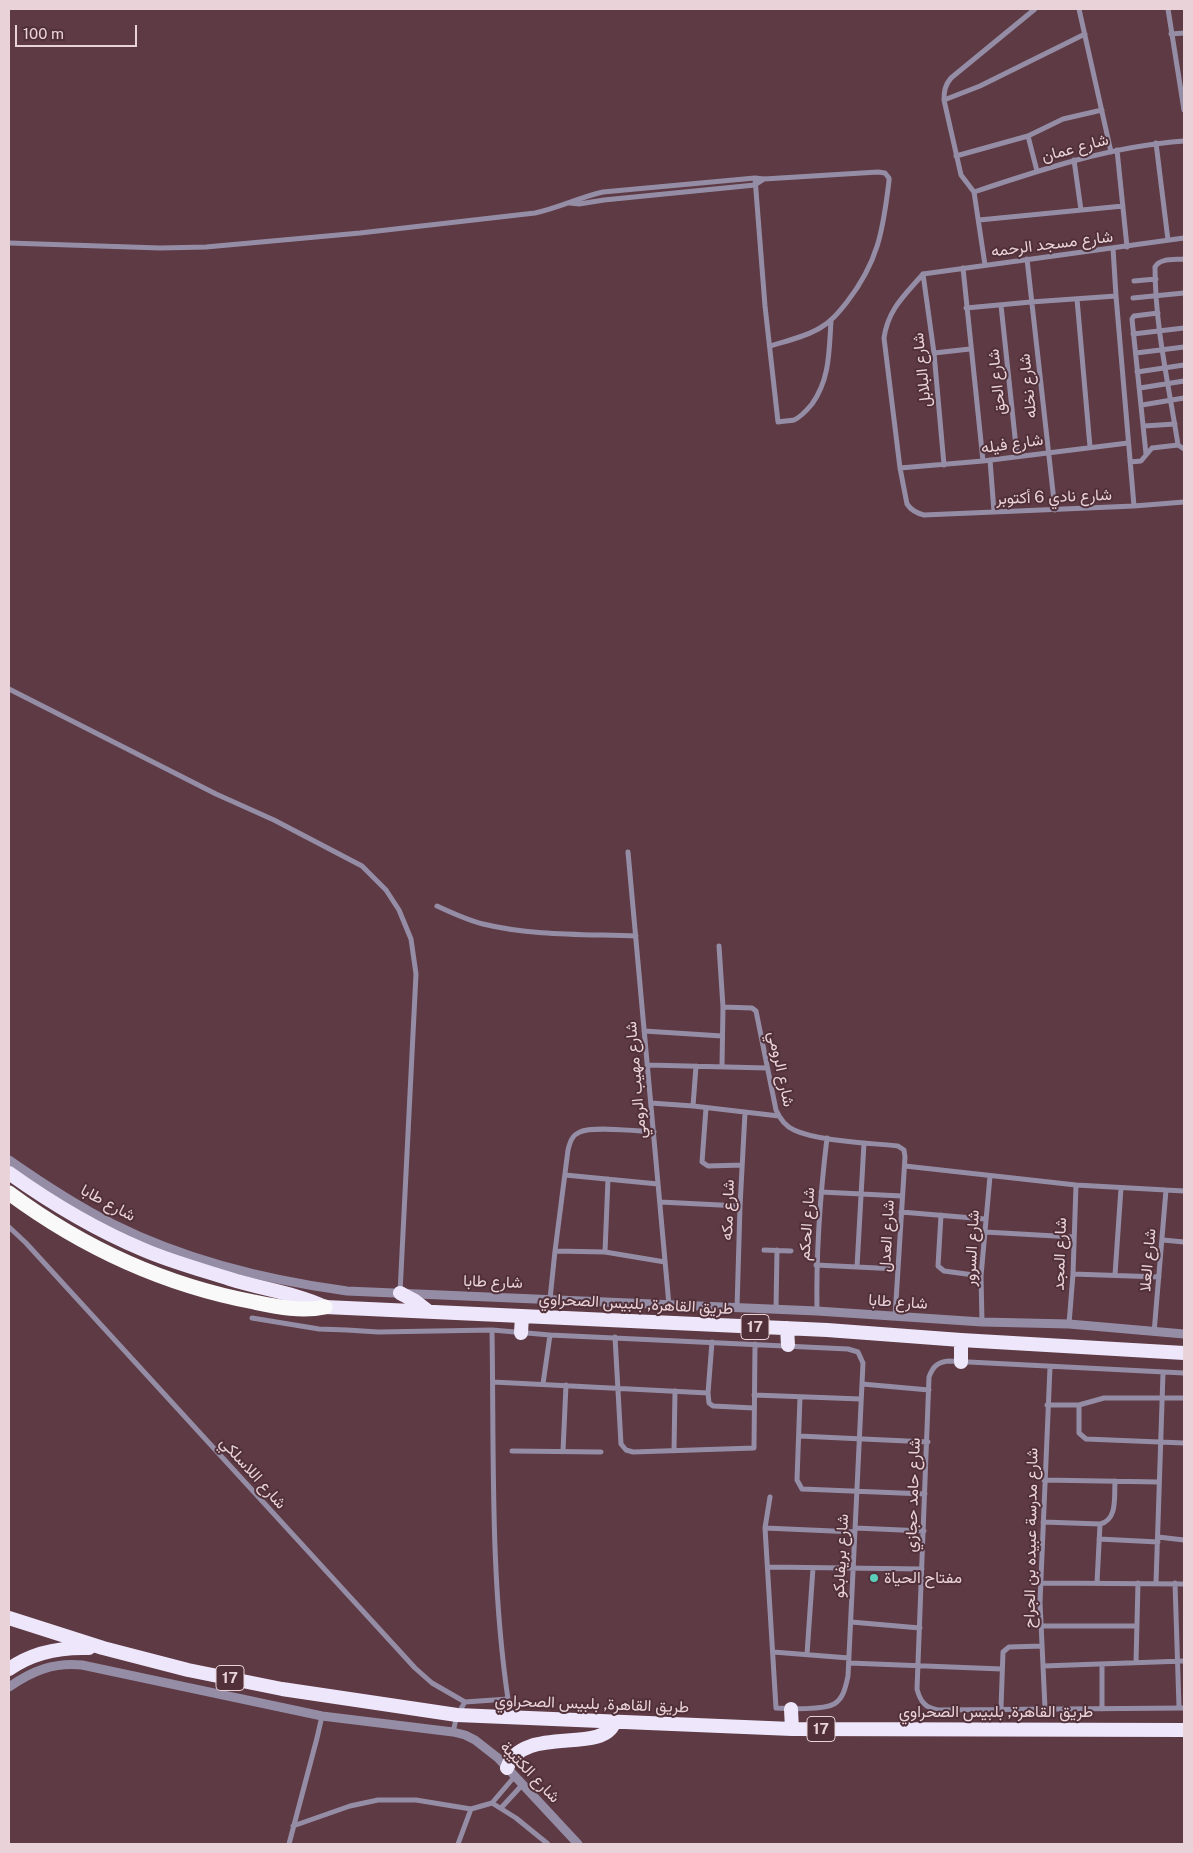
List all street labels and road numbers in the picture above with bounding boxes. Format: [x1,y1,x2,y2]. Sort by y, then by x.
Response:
street label: شارع عمان [1039,130,1111,166]
street label: شارع مسجد الرحمه [990,227,1114,261]
street label: شارع البلابل [909,332,935,408]
street label: شارع الحق [984,348,1010,416]
street label: شارع نخله [1015,353,1041,419]
street label: شارع فيله [980,430,1044,458]
street label: شارع نادي 6 أكتوبر [996,485,1112,509]
street label: شارع مهيب الرومي [621,1021,651,1139]
street label: شارع الرومي [764,1030,798,1108]
street label: شارع مكه [717,1179,739,1241]
street label: شارع طابا [77,1181,139,1225]
street label: شارع الحكم [795,1187,819,1261]
street label: شارع العدل [876,1199,898,1273]
street label: شارع السرور [960,1209,984,1287]
street label: شارع المجد [1049,1217,1071,1291]
street label: شارع العلا [1136,1228,1160,1292]
street label: شارع طابا [463,1271,523,1293]
street label: طريق القاهرة, بلبيس الصحراوي [538,1289,734,1319]
street label: شارع طابا [868,1290,928,1314]
road number: 17 [741,1314,769,1340]
street label: شارع اللاسلكي [216,1433,290,1513]
street label: شارع حامد حجازي [901,1437,925,1553]
street label: شارع مدرسة عبيده بن الجراح [1020,1448,1042,1628]
street label: شارع بريفابكو [829,1514,853,1598]
road number: 17 [216,1666,244,1690]
street label: طريق القاهرة, بلبيس الصحراوي [494,1691,690,1717]
street label: طريق القاهرة, بلبيس الصحراوي [899,1702,1093,1722]
road number: 17 [807,1716,835,1742]
street label: شارع الكتيبة [496,1737,564,1807]

